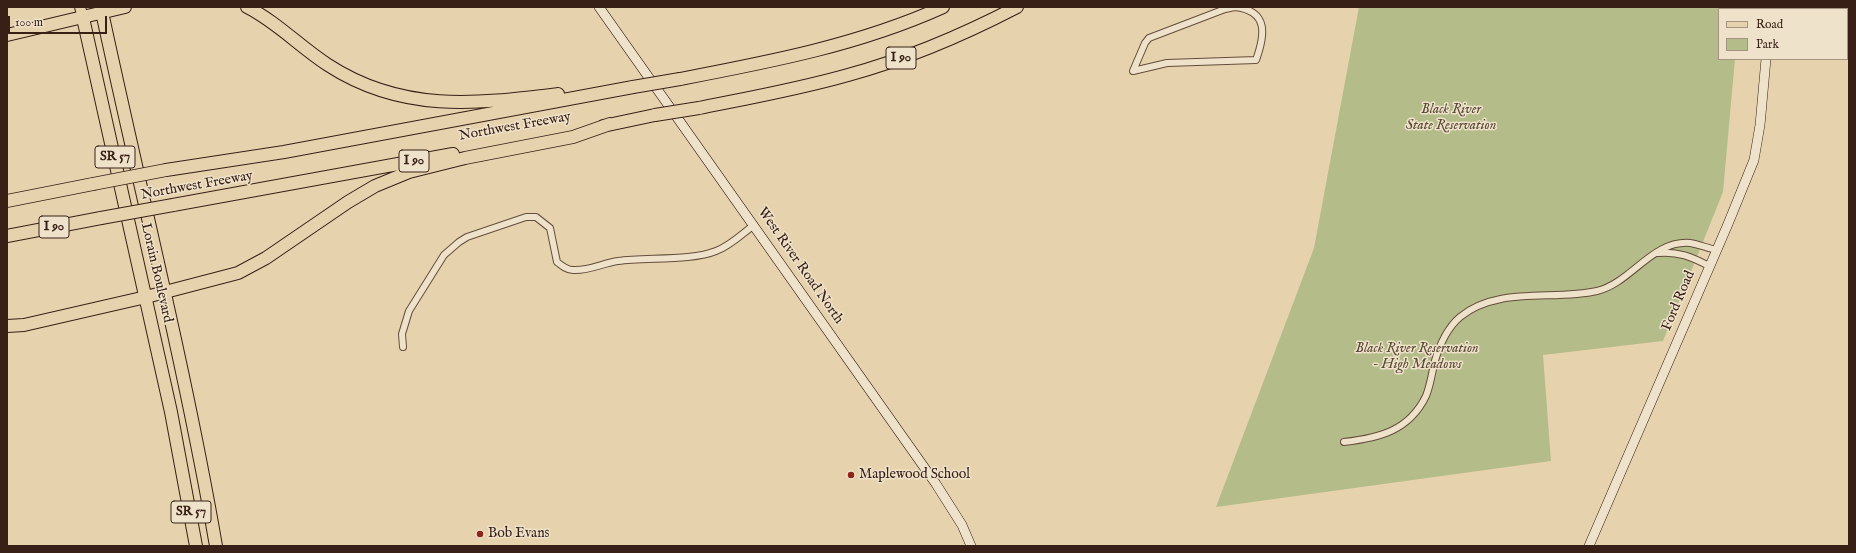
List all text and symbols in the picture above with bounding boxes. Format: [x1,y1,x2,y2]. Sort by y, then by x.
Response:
scale bar [10,8,109,34]
legend [1718,8,1848,60]
text: 100 m [15,15,43,30]
text: Road [1756,17,1783,32]
text: Park [1756,37,1779,52]
road number: I 90 [886,47,916,69]
park label: Black River State Reservation [1406,102,1496,134]
street label: Northwest Freeway [458,109,572,145]
road number: SR 57 [95,146,135,168]
road number: I 90 [399,150,429,172]
street label: Northwest Freeway [140,168,254,204]
street label: West River Road North [753,205,847,327]
road number: I 90 [39,216,69,238]
street label: Lorain Boulevard [136,221,176,325]
street label: Ford Road [1659,268,1699,334]
park label: Black River Reservation - High Meadows [1355,341,1479,374]
place label: Maplewood School [859,467,970,483]
marker: Maplewood School [846,470,856,480]
road number: SR 57 [171,501,211,523]
place label: Bob Evans [488,526,550,542]
marker: Bob Evans [475,529,485,539]

